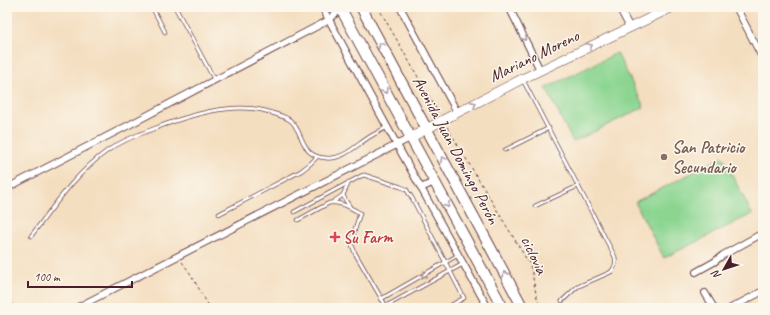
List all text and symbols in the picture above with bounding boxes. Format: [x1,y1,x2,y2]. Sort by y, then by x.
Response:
street label: Mariano Moreno [486,25,583,87]
one-way arrow [520,34,527,42]
one-way arrow [379,42,386,49]
one-way arrow [587,43,594,51]
street label: Avenida Juan Domingo Perón [408,73,504,229]
one-way arrow [380,87,388,94]
one-way arrow [469,101,477,108]
place label: San Patricio Secundario [672,137,746,178]
marker: San Patricio Secundario [659,152,669,162]
one-way arrow [441,156,448,163]
one-way arrow [442,201,449,208]
place label: Su Farm [343,227,394,248]
marker: Su Farm [330,232,340,242]
street label: ciclovia [516,232,553,279]
north arrow [704,249,744,289]
scale bar [28,263,132,289]
text: N [707,267,724,282]
text: 100 m [34,269,61,285]
one-way arrow [421,270,428,277]
one-way arrow [502,270,510,278]

